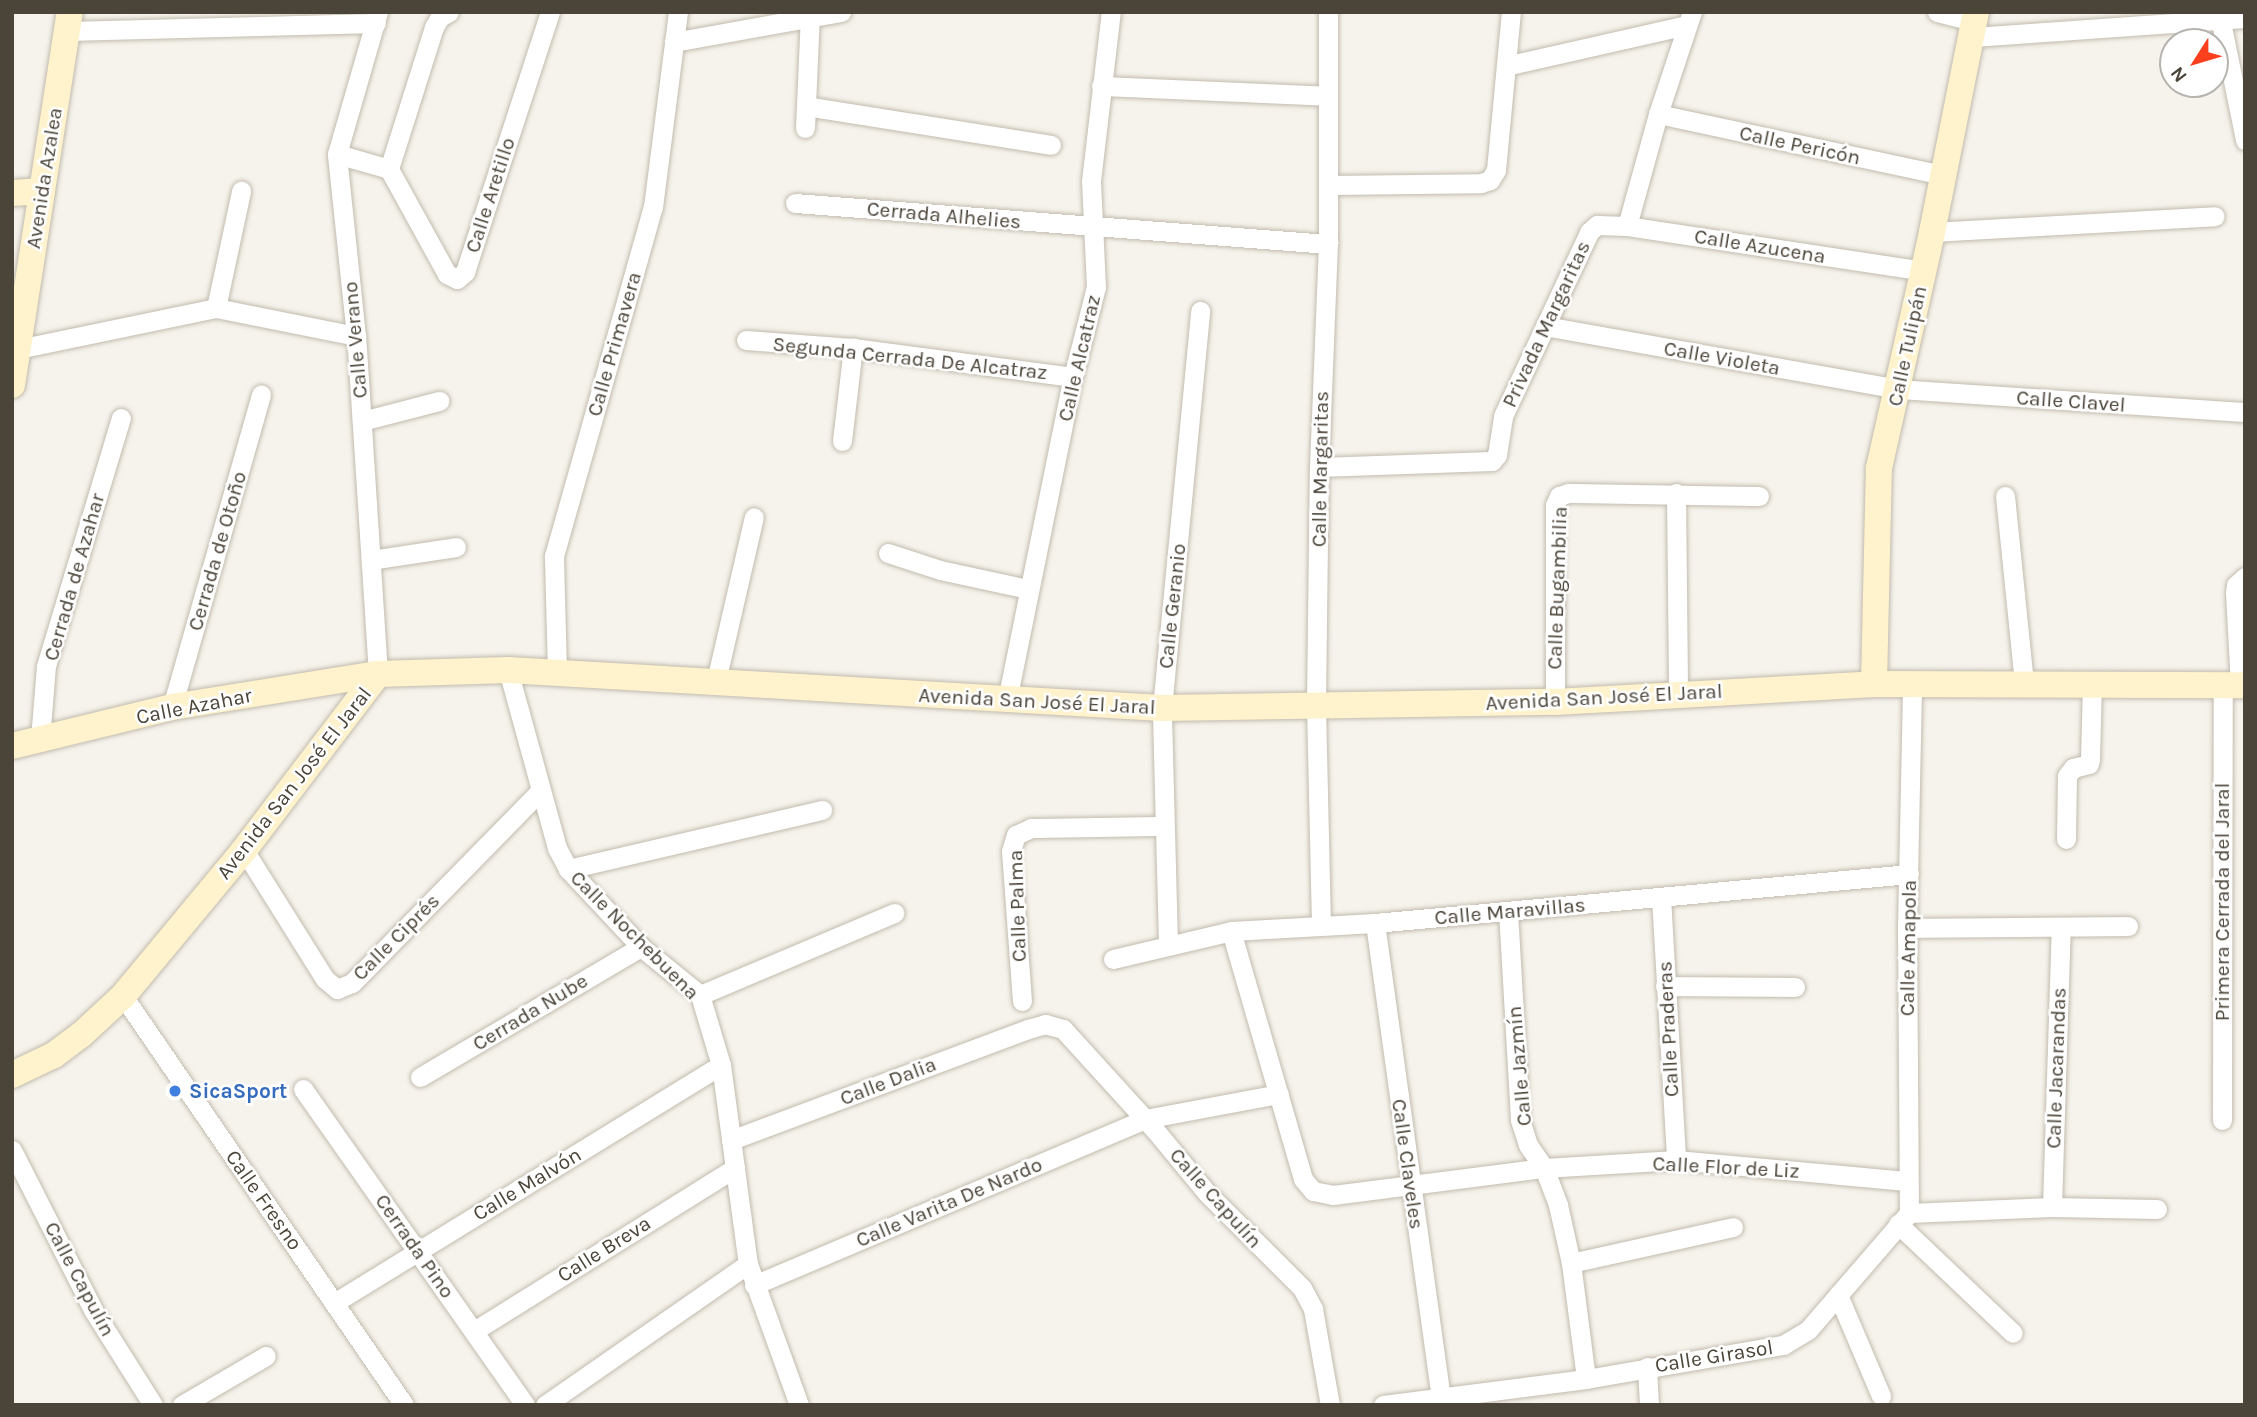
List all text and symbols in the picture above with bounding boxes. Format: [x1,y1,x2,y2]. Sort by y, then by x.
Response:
north arrow [2159,28,2229,98]
text: N [2166,62,2192,86]
street label: Avenida Azalea [20,106,68,250]
street label: Calle Pericón [1737,120,1863,170]
street label: Calle Aretillo [460,134,520,256]
street label: Cerrada Alhelies [866,196,1022,234]
street label: Calle Azucena [1693,223,1827,269]
street label: Privada Margaritas [1496,237,1596,411]
street label: Calle Primavera [581,269,647,419]
street label: Calle Verano [337,281,373,399]
street label: Calle Tulipán [1882,284,1932,408]
street label: Calle Alcatraz [1052,292,1106,424]
street label: Segunda Cerrada De Alcatraz [771,331,1049,385]
street label: Calle Violeta [1662,335,1782,381]
street label: Calle Clavel [2016,385,2126,417]
street label: Calle Margaritas [1306,391,1334,547]
street label: Cerrada de Otoño [182,468,252,634]
street label: Cerrada de Azahar [38,490,110,664]
street label: Calle Bugambilia [1542,506,1572,670]
street label: Calle Geranio [1153,542,1191,670]
street label: Avenida San José El Jaral [1485,678,1723,716]
street label: Calle Azahar [134,682,254,730]
street label: Avenida San José El Jaral [211,682,377,884]
street label: Avenida San José El Jaral [918,682,1156,720]
street label: Primera Cerrada del Jaral [2209,783,2235,1021]
street label: Calle Palma [1002,849,1032,963]
street label: Calle Nochebuena [565,865,705,1005]
street label: Calle Amapola [1894,880,1922,1016]
street label: Calle Ciprés [347,888,445,986]
street label: Calle Maravillas [1433,892,1587,930]
street label: Calle Praderas [1652,960,1684,1098]
street label: Cerrada Nube [468,968,592,1056]
street label: Calle Jacarandas [2041,987,2071,1149]
street label: Calle Jazmín [1501,1005,1537,1127]
street label: Calle Dalia [836,1051,940,1111]
place label: SicaSport [189,1078,287,1104]
marker: SicaSport [167,1083,183,1099]
street label: Calle Claveles [1386,1097,1430,1231]
street label: Calle Malvón [468,1142,586,1226]
street label: Calle Capulín [1164,1143,1268,1253]
street label: Calle Fresno [220,1145,308,1255]
street label: Calle Varita De Nardo [852,1151,1046,1253]
street label: Calle Flor de Liz [1652,1151,1800,1183]
street label: Cerrada Pino [370,1189,460,1303]
street label: Calle Breva [553,1210,655,1288]
street label: Calle Capulín [39,1217,121,1341]
street label: Calle Girasol [1653,1334,1775,1378]

